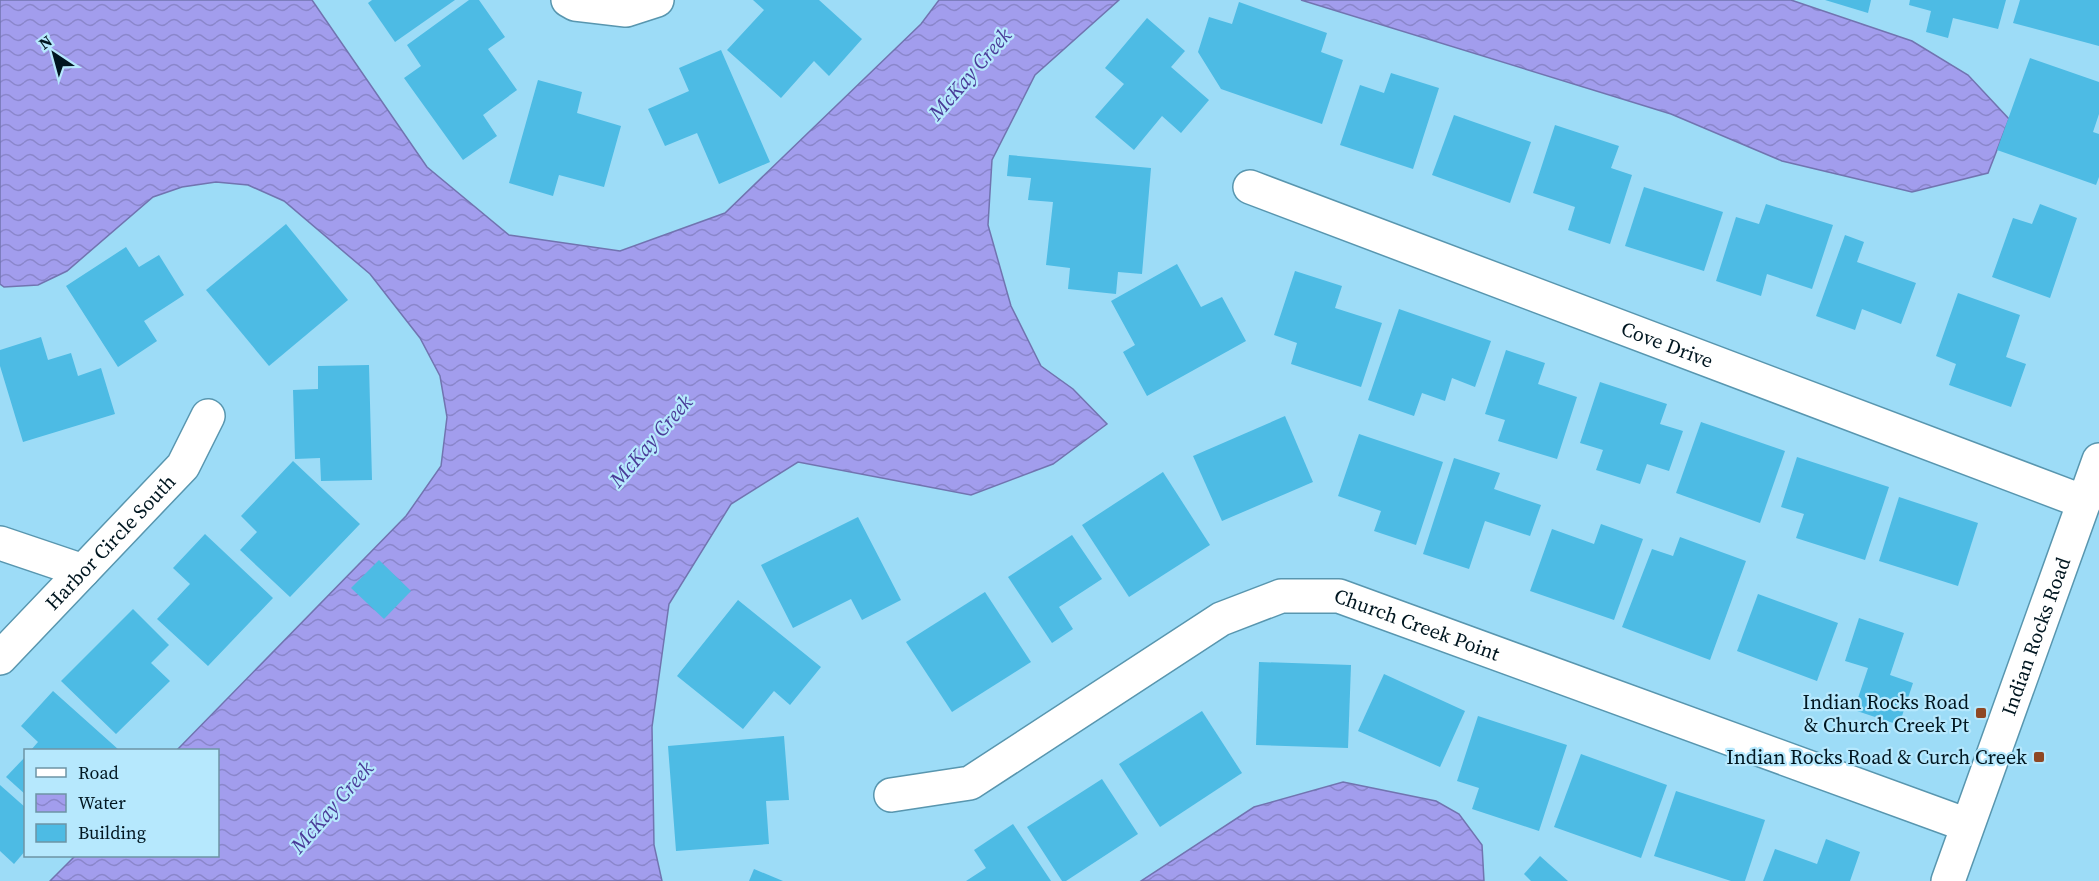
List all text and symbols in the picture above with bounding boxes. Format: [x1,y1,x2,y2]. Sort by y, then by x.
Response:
water label: McKay Creek [921,21,1018,127]
north arrow [24,24,84,84]
text: N [34,29,57,54]
street label: Cove Drive [1617,314,1717,375]
water label: McKay Creek [602,388,699,494]
street label: Harbor Circle South [39,468,182,616]
street label: Indian Rocks Road [1994,553,2077,719]
street label: Church Creek Point [1330,581,1504,668]
place label: Indian Rocks Road & Church Creek Pt [1803,688,1970,739]
marker: Indian Rocks Road & Church Creek Pt [1974,706,1988,720]
place label: Indian Rocks Road & Curch Creek [1726,743,2027,771]
legend [24,749,219,857]
marker: Indian Rocks Road & Curch Creek [2032,750,2046,764]
water label: McKay Creek [283,754,380,860]
text: Road [78,760,119,785]
text: Water [78,790,126,815]
text: Building [78,820,146,845]

